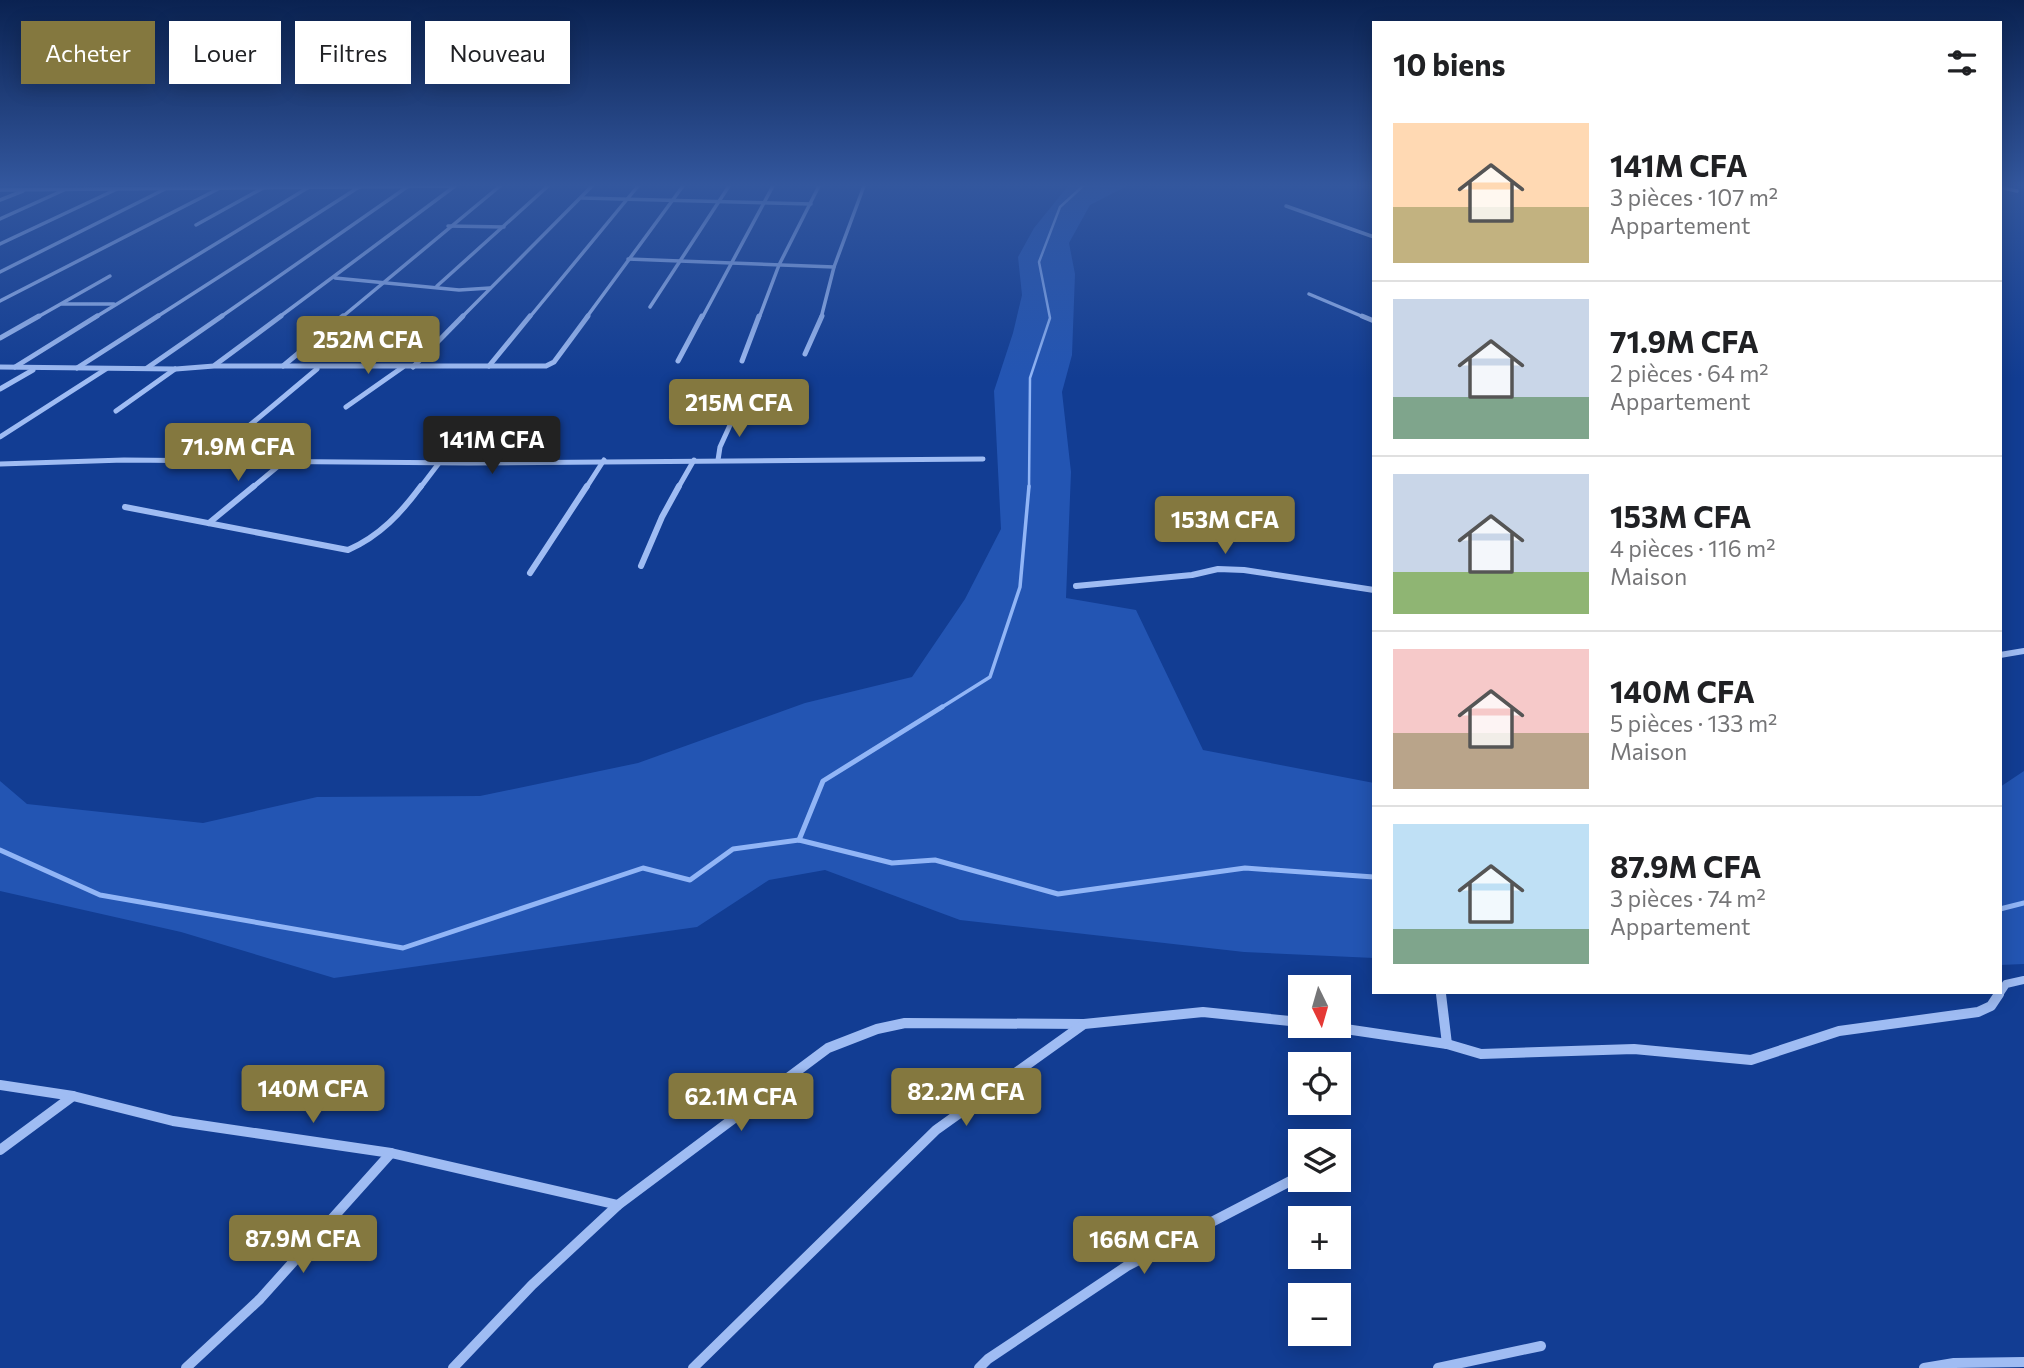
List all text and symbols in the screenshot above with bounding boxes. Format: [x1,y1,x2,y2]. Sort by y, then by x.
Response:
chip: Acheter [21,21,155,84]
chip: Louer [169,21,281,84]
chip: Filtres [295,21,411,84]
chip: Nouveau [425,21,570,84]
icon: filters [1943,44,1981,82]
text: 10 biens [1393,45,1506,82]
text: 141M CFA [1610,146,1747,183]
icon: home [1449,151,1533,235]
text: 3 pièces · 107 m² [1610,183,1778,211]
text: Appartement [1610,211,1751,239]
pin: 252M CFA [296,316,440,376]
text: 71.9M CFA [1610,322,1759,359]
text: 252M CFA [313,325,423,353]
icon: home [1449,327,1533,411]
text: 2 pièces · 64 m² [1610,359,1769,387]
pin: 215M CFA [667,380,811,439]
text: Appartement [1610,387,1751,415]
text: 215M CFA [685,388,793,416]
pin: 141M CFA [420,416,564,476]
pin: 71.9M CFA [158,424,318,483]
text: 141M CFA [439,425,545,453]
text: 71.9M CFA [181,432,295,460]
pin: 153M CFA [1153,496,1297,556]
text: 153M CFA [1610,497,1751,534]
icon: home [1449,502,1533,586]
text: 153M CFA [1171,505,1279,533]
text: 4 pièces · 116 m² [1610,534,1775,562]
text: Maison [1610,562,1687,590]
text: 140M CFA [1610,672,1755,709]
icon: home [1449,677,1533,761]
text: 5 pièces · 133 m² [1610,709,1777,737]
text: Maison [1610,737,1687,765]
text: 87.9M CFA [1610,847,1761,884]
icon: home [1449,852,1533,936]
text: 3 pièces · 74 m² [1610,884,1766,912]
text: Appartement [1610,912,1751,940]
north arrow [1288,975,1351,1038]
map controls [1288,975,1351,1346]
button: locate [1288,1052,1351,1115]
pin: 140M CFA [241,1066,385,1125]
pin: 82.2M CFA [886,1068,1046,1128]
text: 140M CFA [258,1074,368,1102]
pin: 62.1M CFA [661,1074,821,1133]
text: 82.2M CFA [907,1077,1025,1105]
text: 62.1M CFA [684,1082,798,1110]
button: layers [1288,1129,1351,1192]
button: + [1288,1206,1351,1269]
pin: 87.9M CFA [223,1216,383,1275]
pin: 166M CFA [1072,1216,1216,1276]
text: 87.9M CFA [245,1224,361,1252]
text: 166M CFA [1089,1225,1199,1253]
button: − [1288,1283,1351,1346]

